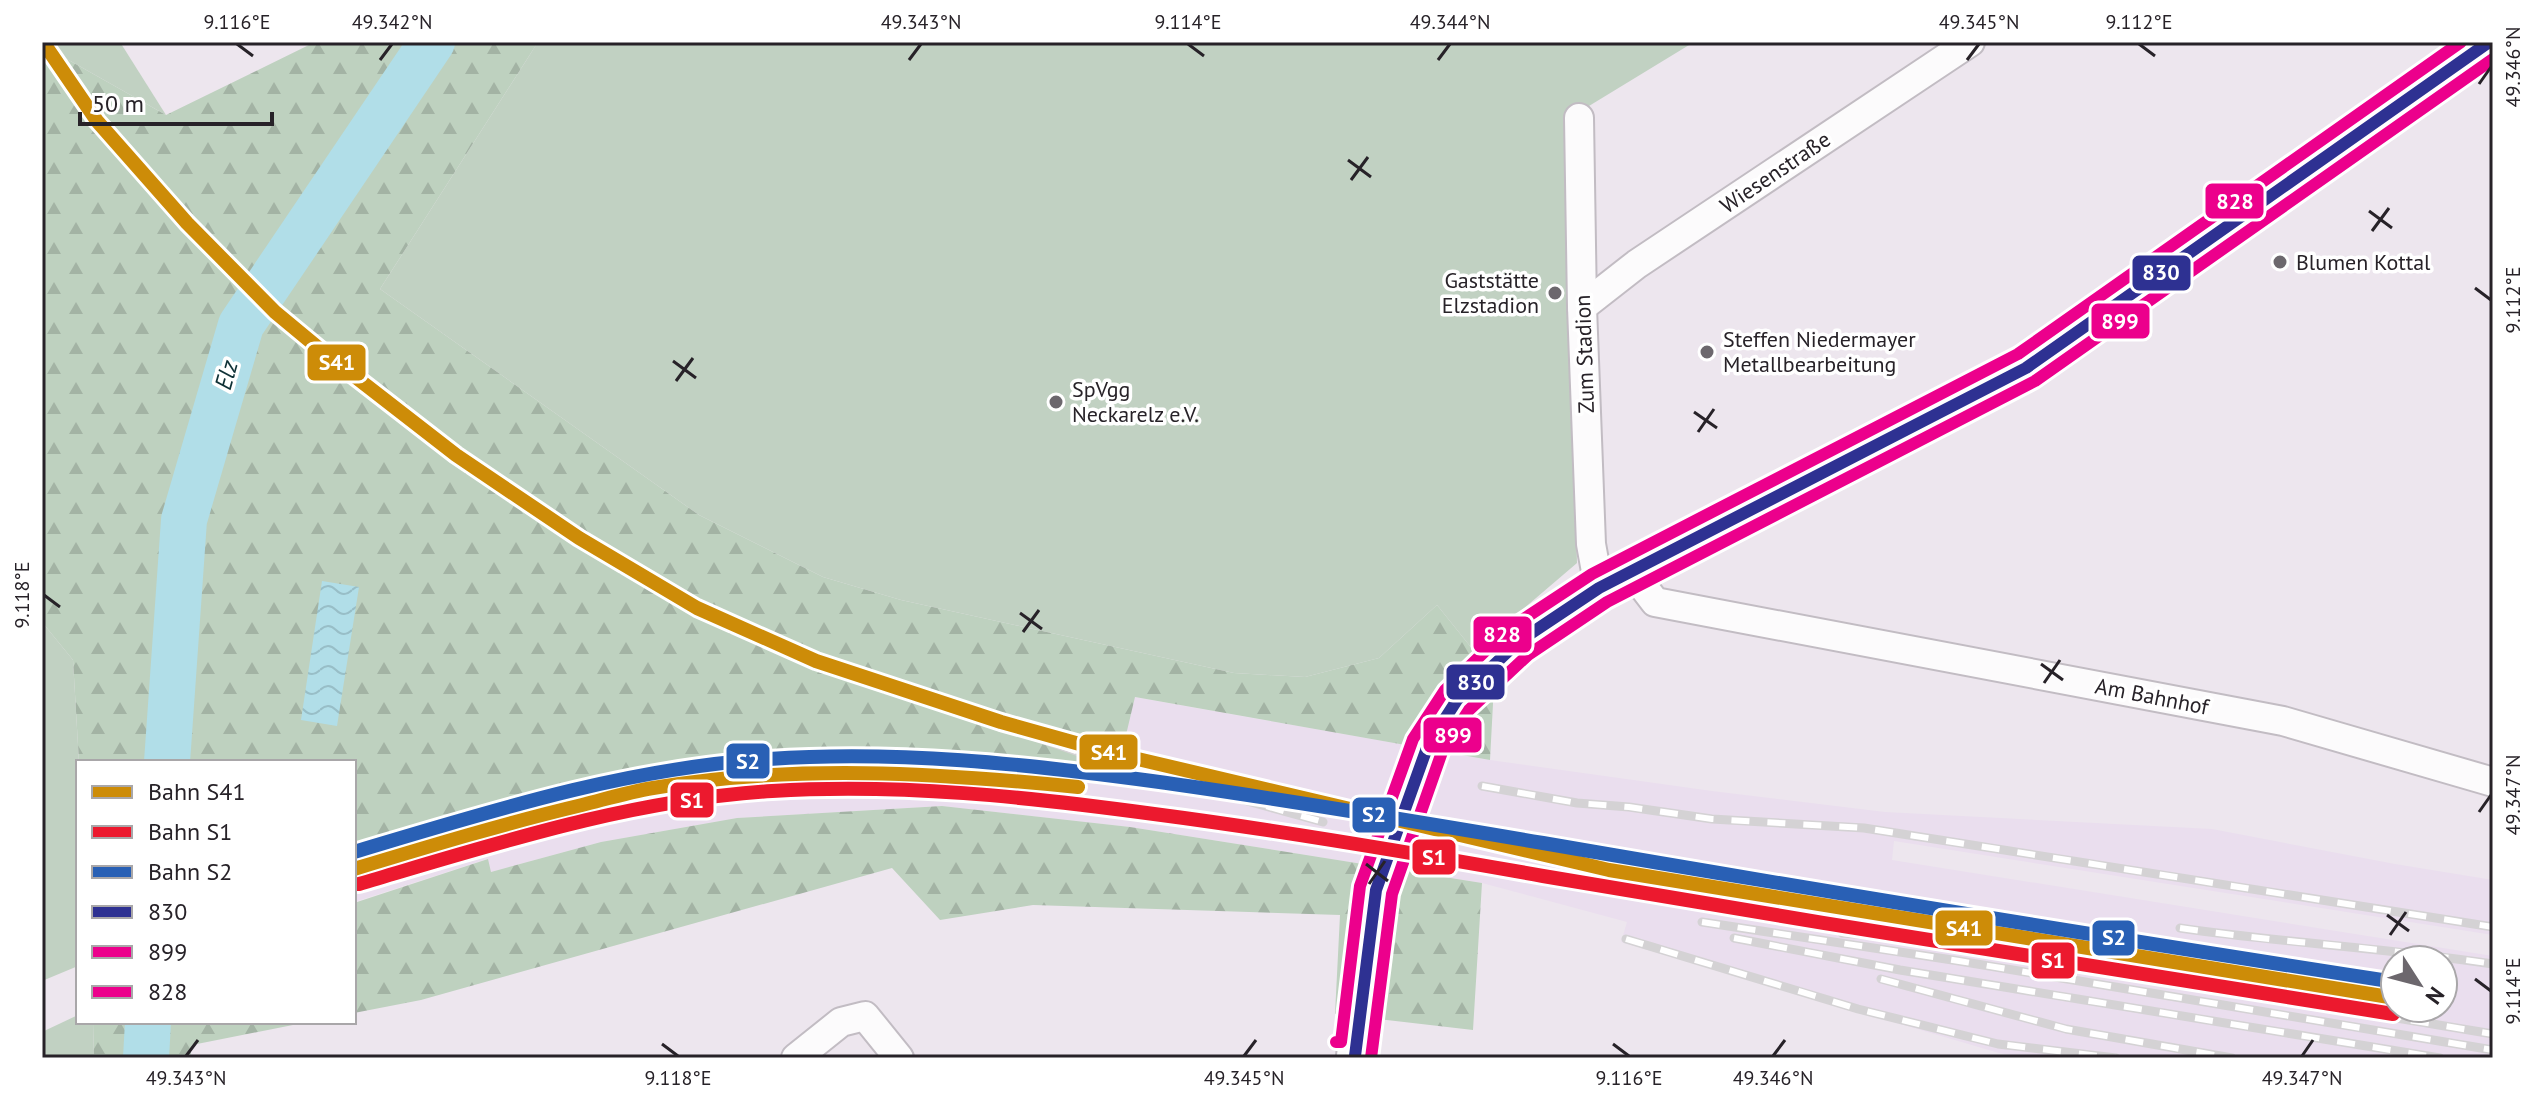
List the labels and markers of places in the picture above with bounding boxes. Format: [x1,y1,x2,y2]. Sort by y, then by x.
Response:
place label: Blumen Kottal [2296,248,2431,276]
marker: Blumen Kottal [2271,253,2289,271]
place label: Gaststätte Elzstadion [1442,266,1539,319]
marker: Gaststätte Elzstadion [1546,284,1564,302]
place label: Steffen Niedermayer Metallbearbeitung [1723,325,1916,378]
marker: Steffen Niedermayer Metallbearbeitung [1698,343,1716,361]
place label: SpVgg Neckarelz e.V. [1072,375,1199,428]
marker: SpVgg Neckarelz e.V. [1047,393,1065,411]

